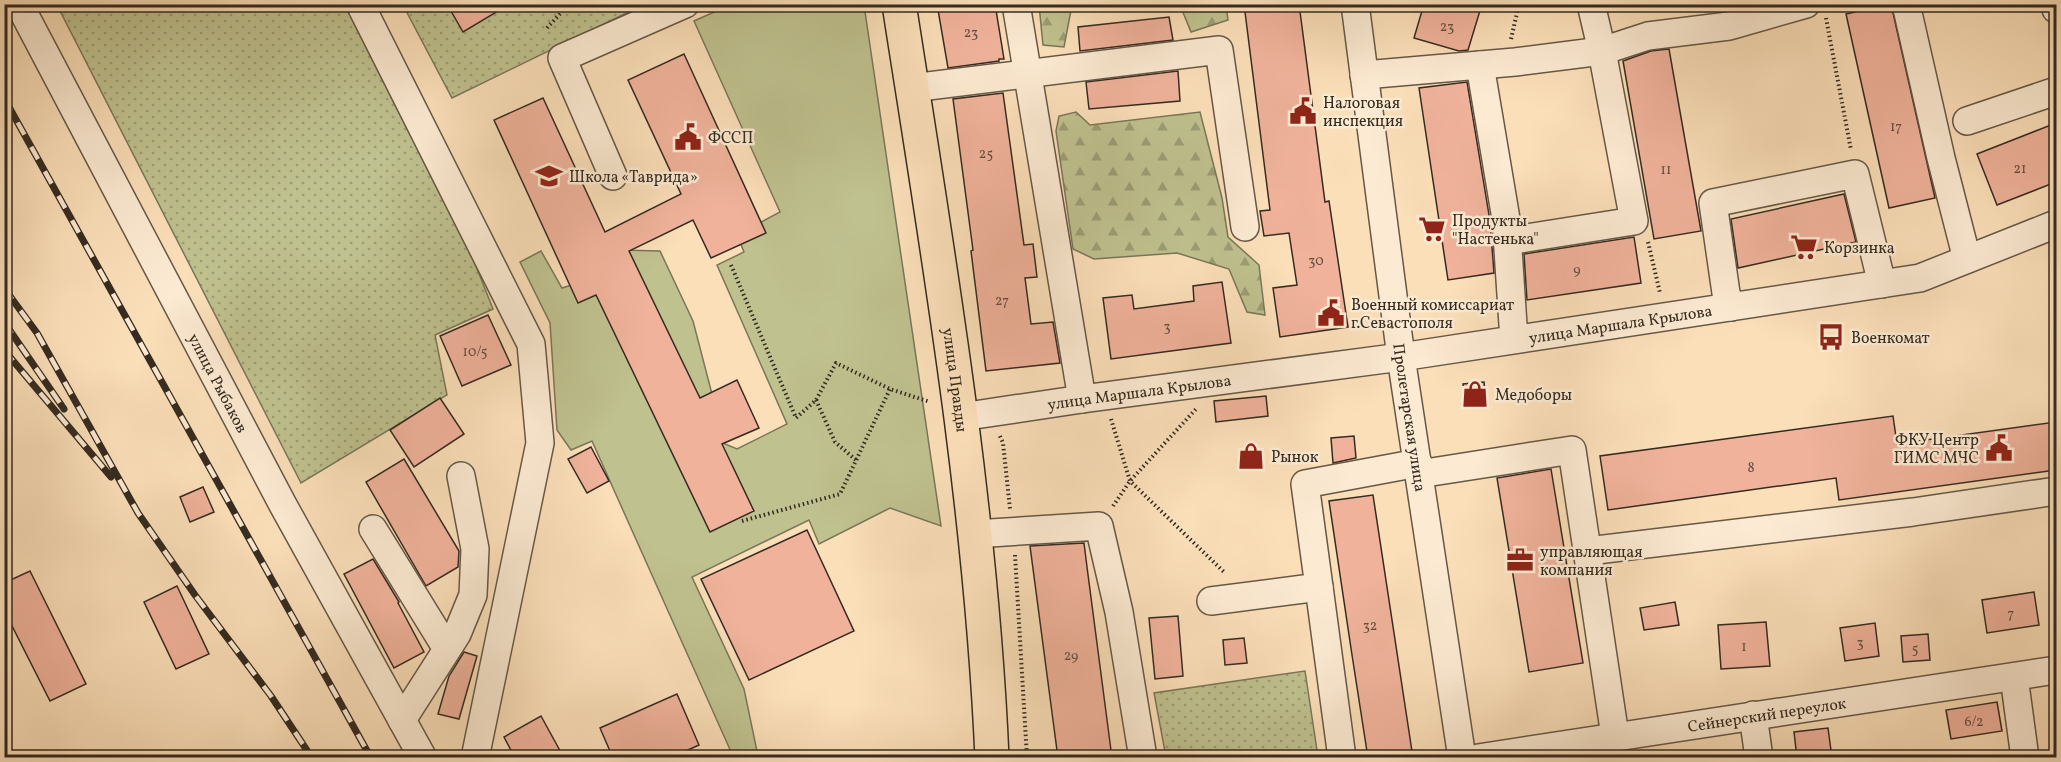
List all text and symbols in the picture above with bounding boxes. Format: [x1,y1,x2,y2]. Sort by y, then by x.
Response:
house number: 23 [1440,18,1454,37]
house number: 23 [964,24,978,43]
place label: Налоговая инспекция [1323,93,1403,133]
public building icon: Налоговая инспекция [1288,96,1318,126]
house number: 17 [1890,118,1902,137]
public building icon: ФССП [673,122,703,152]
place label: ФССП [708,128,753,150]
house number: 25 [979,145,993,164]
house number: 21 [2014,160,2026,179]
school or university icon: Школа «Таврида» [534,161,564,191]
house number: 11 [1661,161,1671,180]
place label: Школа «Таврида» [569,167,698,189]
place label: Продукты "Настенька" [1452,211,1539,251]
supermarket icon: Продукты "Настенька" [1417,214,1447,244]
supermarket icon: Корзинка [1789,232,1819,262]
place label: Корзинка [1824,238,1895,260]
house number: 30 [1308,252,1324,271]
house number: 9 [1573,261,1581,280]
house number: 27 [995,292,1009,311]
place label: Военный комиссариат г.Севастополя [1351,295,1514,335]
public building icon: Военный комиссариат г.Севастополя [1316,298,1346,328]
street label: улица Маршала Крылова [1527,301,1714,350]
house number: 3 [1163,318,1171,337]
bus stop icon: Военкомат [1816,322,1846,352]
street label: улица Правды [936,326,972,434]
place label: Военкомат [1851,328,1930,350]
street label: улица Рыбаков [181,330,252,437]
street label: Пролетарская улица [1386,342,1430,493]
house number: 10/5 [463,343,487,362]
street label: улица Маршала Крылова [1046,370,1233,417]
shop icon: Медоборы [1460,379,1490,409]
place label: Медоборы [1495,385,1572,407]
place label: ФКУ Центр ГИМС МЧС [1894,430,1979,470]
public building icon: ФКУ Центр ГИМС МЧС [1984,433,2014,463]
shop icon: Рынок [1236,441,1266,471]
place label: Рынок [1271,447,1319,469]
house number: 8 [1747,459,1755,478]
place label: управляющая компания [1540,542,1643,582]
office icon: управляющая компания [1505,545,1535,575]
house number: 7 [2008,605,2015,624]
house number: 32 [1363,617,1377,636]
house number: 3 [1856,634,1864,653]
house number: 1 [1741,638,1747,657]
house number: 5 [1912,640,1918,659]
house number: 29 [1064,647,1078,666]
street label: Сейнерский переулок [1686,693,1848,739]
house number: 6/2 [1964,713,1984,732]

